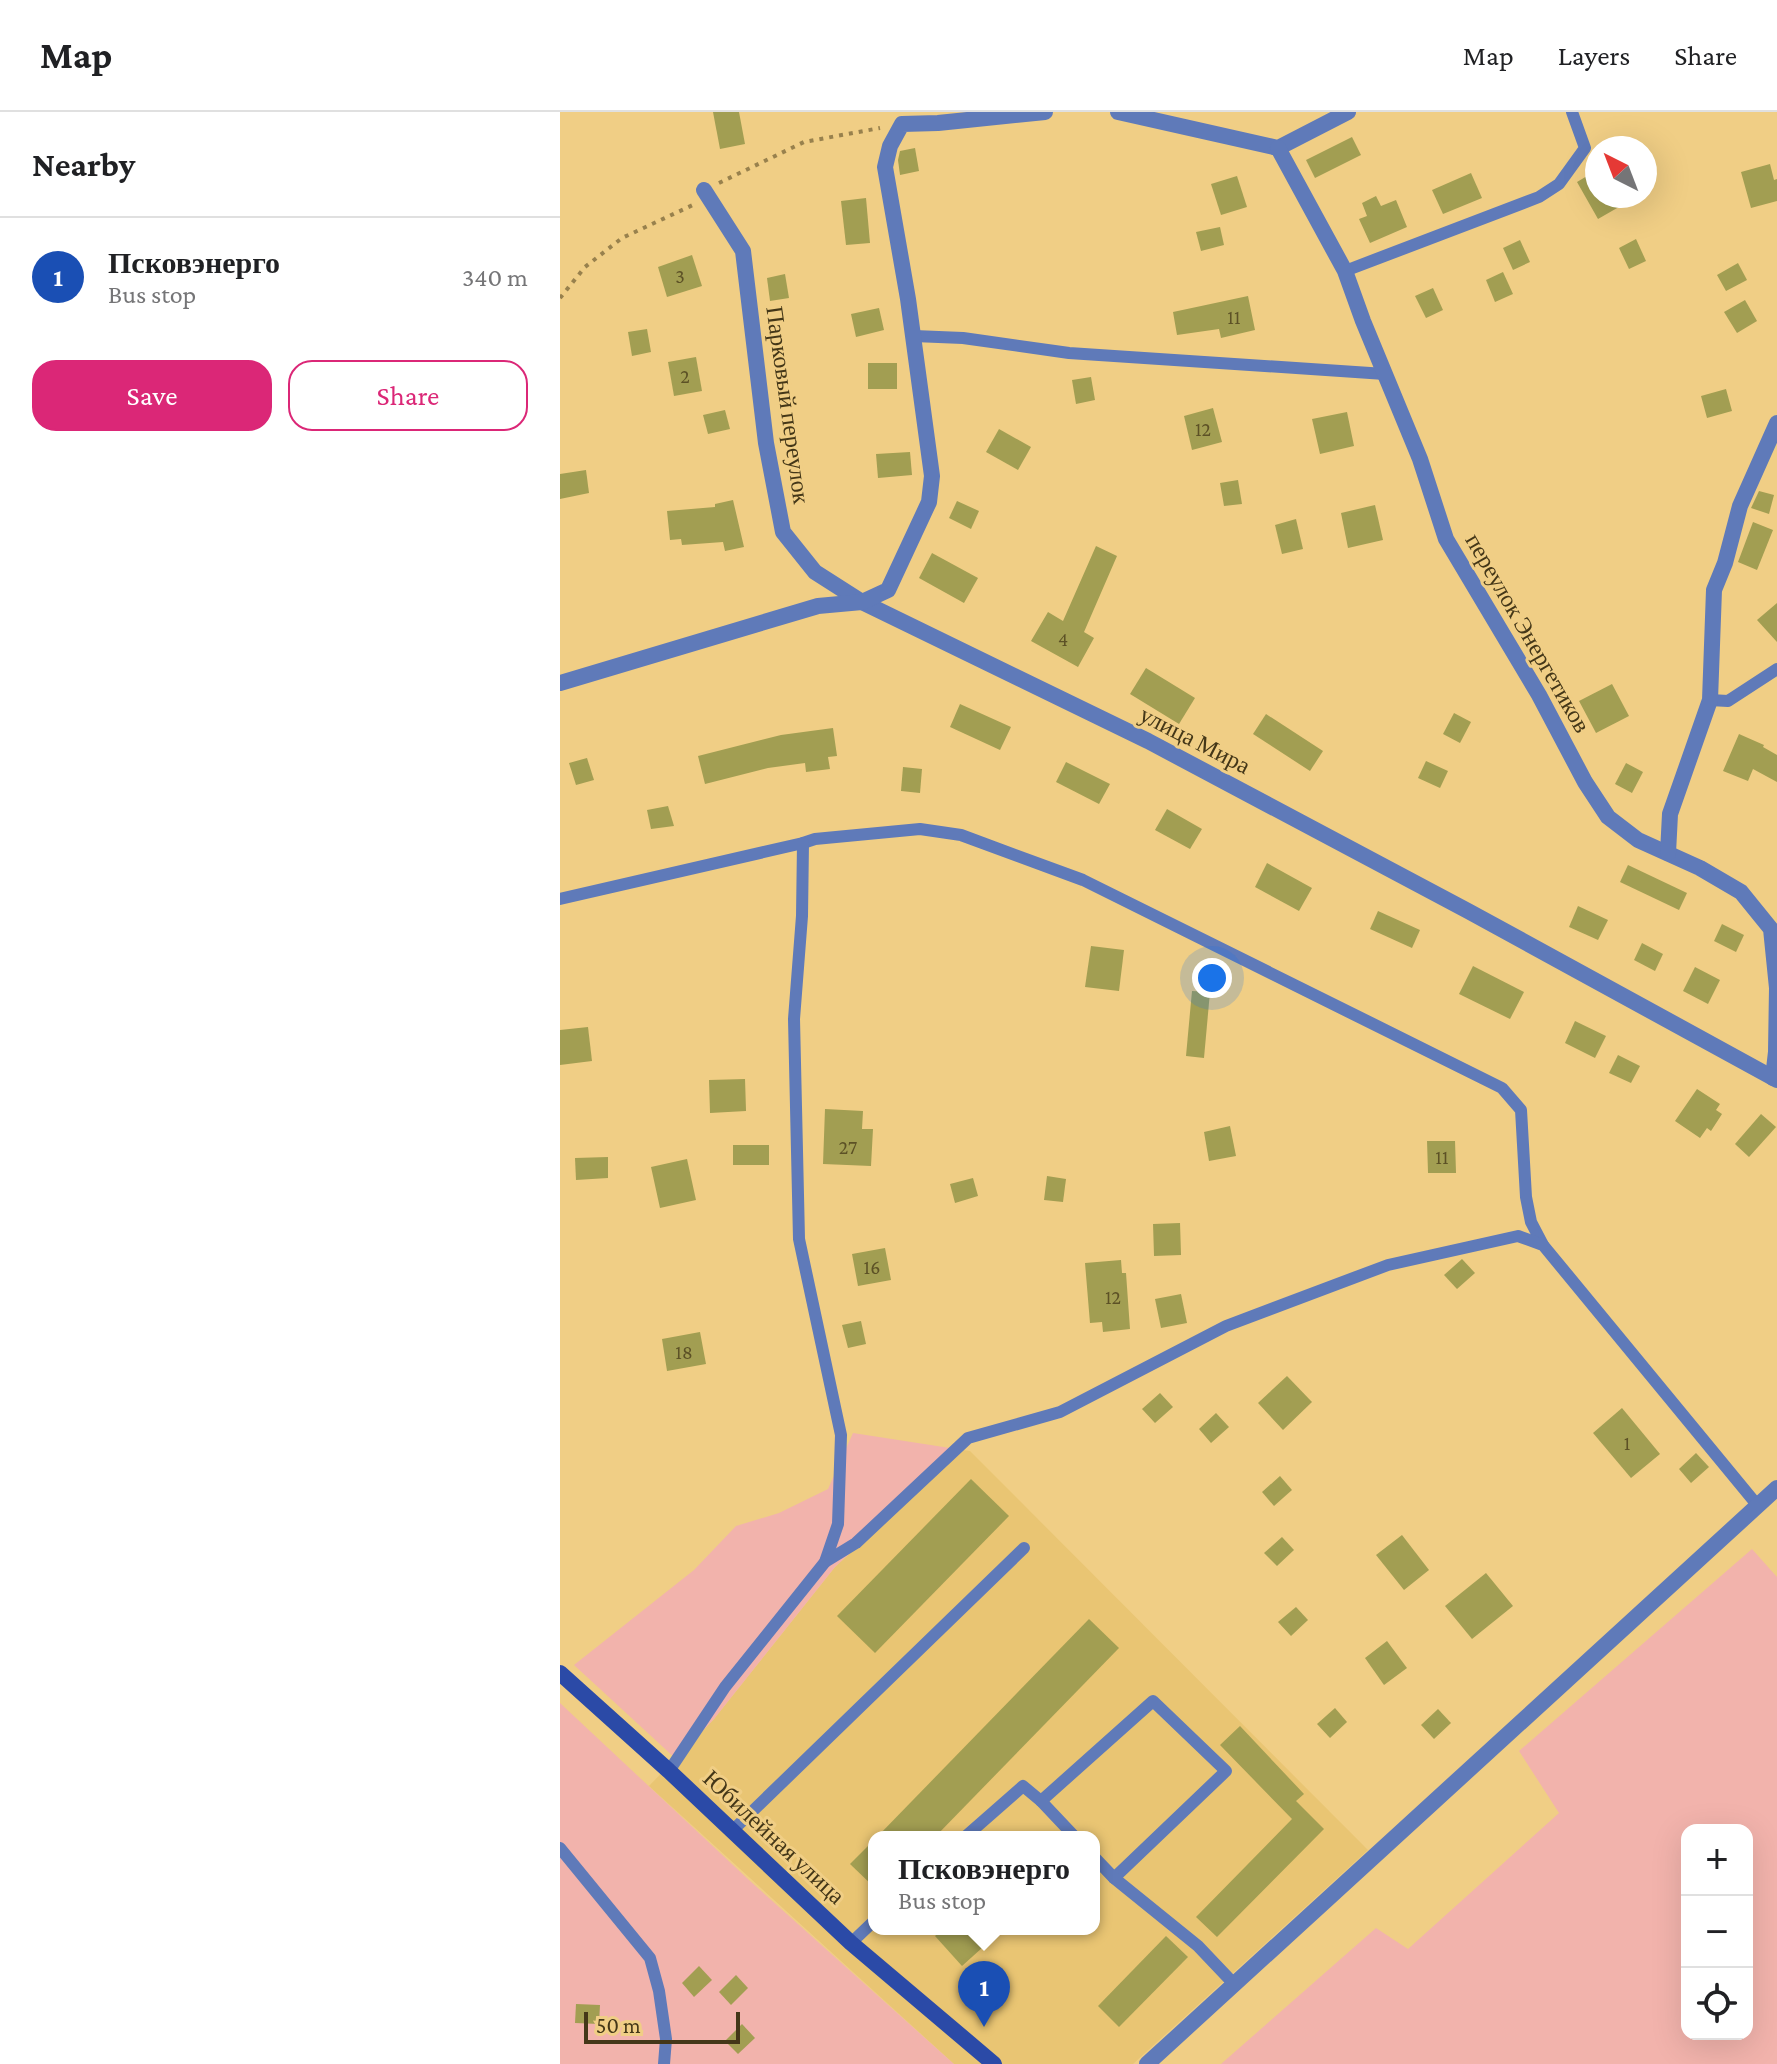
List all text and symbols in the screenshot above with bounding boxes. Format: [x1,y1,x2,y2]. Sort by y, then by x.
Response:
text: Map [40,34,113,76]
text: Map [1463,40,1514,71]
text: Layers [1558,40,1630,71]
text: Share [1674,40,1737,71]
north arrow [1585,136,1657,208]
text: Nearby [32,146,135,183]
text: Псковэнерго [108,246,280,279]
text: 1 [53,263,63,292]
text: 340 m [462,263,528,292]
house number: 3 [675,265,685,287]
text: Bus stop [108,280,196,309]
street label: Парковый переулок [761,304,816,506]
house number: 11 [1227,306,1241,328]
button: Save [32,360,272,431]
button: Share [288,360,528,431]
house number: 2 [680,365,690,387]
house number: 12 [1195,418,1211,440]
street label: переулок Энергетиков [1460,528,1596,737]
house number: 4 [1058,628,1068,650]
street label: улица Мира [1135,700,1255,779]
your location [1192,958,1232,998]
house number: 27 [839,1136,857,1158]
house number: 11 [1435,1146,1449,1168]
house number: 16 [864,1256,880,1278]
house number: 12 [1105,1286,1121,1308]
house number: 18 [675,1341,693,1363]
house number: 1 [1624,1432,1630,1454]
street label: Юбилейная улица [698,1764,851,1909]
map controls [1681,1824,1753,2040]
button: + [1681,1824,1753,1896]
popup [868,1831,1100,1935]
text: Псковэнерго [898,1852,1070,1885]
text: Bus stop [898,1886,986,1915]
button: − [1681,1896,1753,1968]
pin: 1 [958,1961,1010,2027]
button: locate [1681,1968,1753,2040]
scale bar [584,2008,740,2044]
text: 50 m [596,2013,641,2038]

